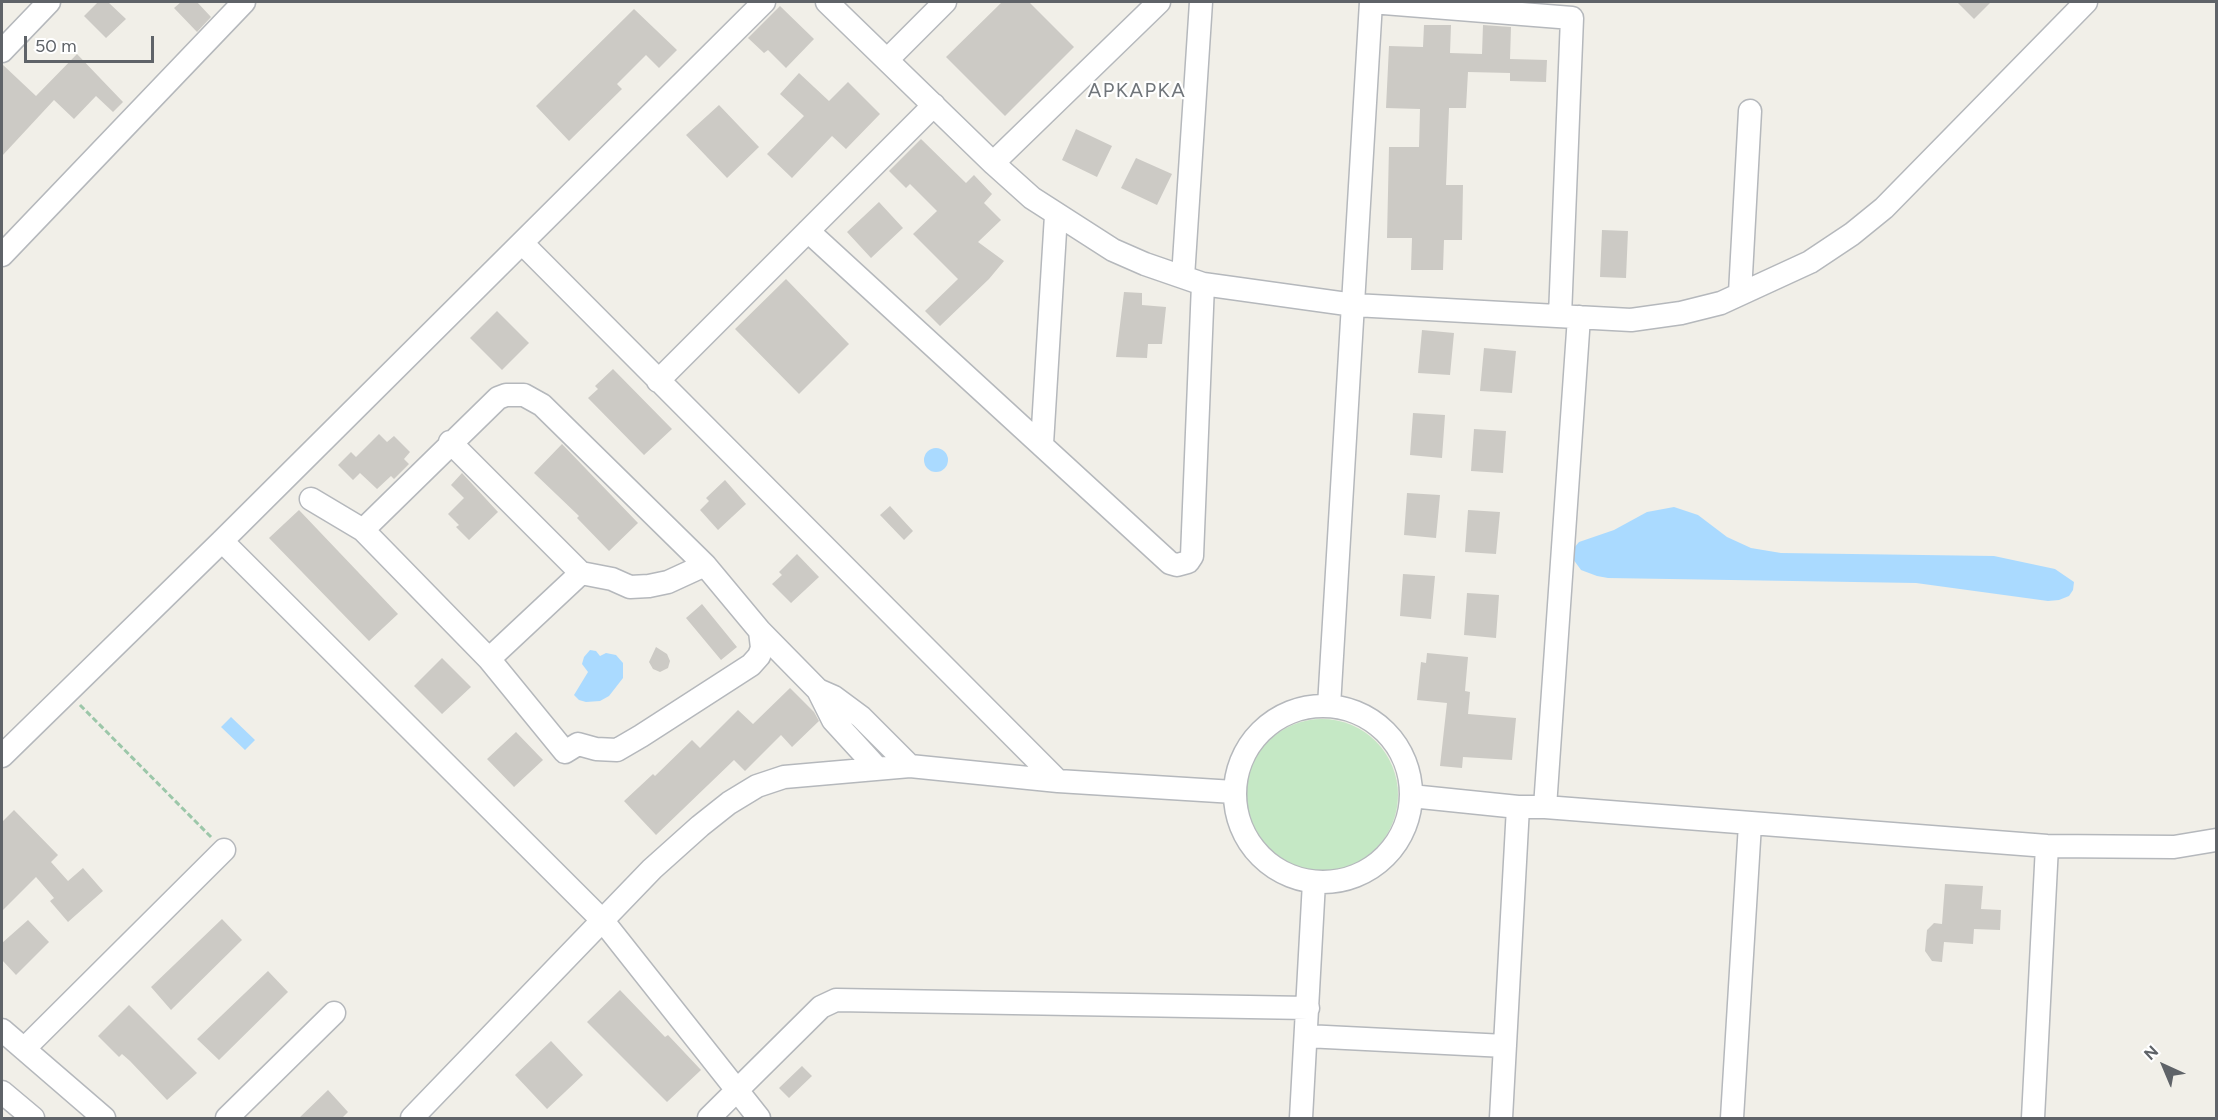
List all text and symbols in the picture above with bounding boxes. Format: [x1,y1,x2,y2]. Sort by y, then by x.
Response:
scale bar [27,24,158,62]
text: 50 m [35,35,77,57]
district label: APKAPKA [1088,79,1186,103]
north arrow [2134,1036,2194,1096]
text: N [2140,1042,2162,1064]

